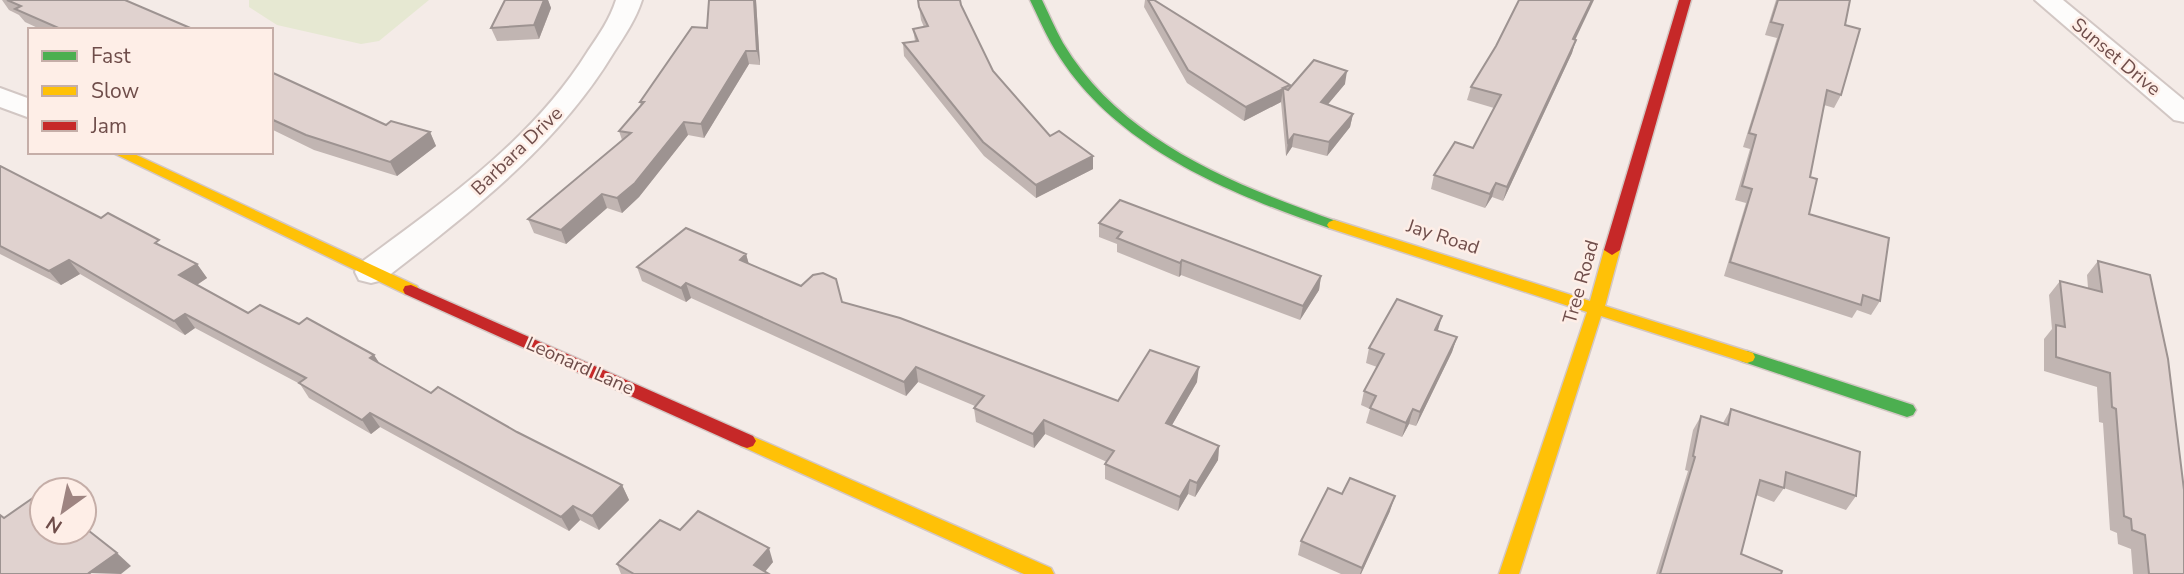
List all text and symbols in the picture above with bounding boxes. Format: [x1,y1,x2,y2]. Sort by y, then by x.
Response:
street label: Sunset Drive [2066,12,2166,102]
legend [28,28,273,154]
text: Fast [91,42,131,70]
text: Slow [91,77,140,105]
street label: Barbara Drive [466,101,568,201]
text: Jam [90,112,127,140]
street label: Jay Road [1402,213,1483,261]
street label: Tree Road [1557,237,1605,327]
street label: Leonard Lane [522,331,638,401]
north arrow [28,476,98,546]
text: N [41,510,67,539]

